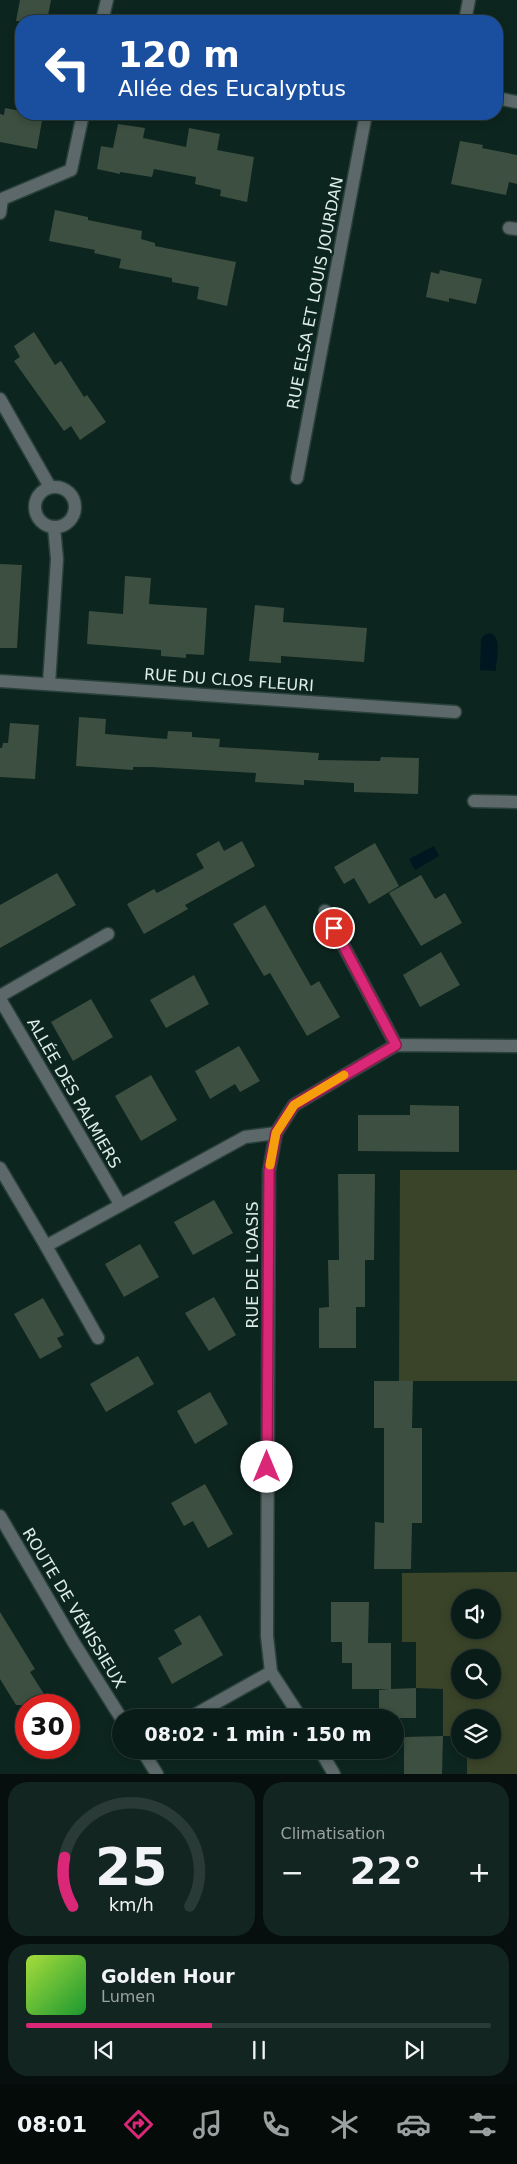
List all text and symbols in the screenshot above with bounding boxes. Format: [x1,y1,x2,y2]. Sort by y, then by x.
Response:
icon: left [35,35,100,100]
text: 120 m [118,35,240,75]
text: Allée des Eucalyptus [118,76,346,101]
street label: RUE ELSA ET LOUIS JOURDAN [283,175,347,411]
street label: RUE DU CLOS FLEURI [143,665,315,695]
pin [313,907,355,949]
icon: arrive [320,914,348,942]
street label: ALLÉE DES PALMIERS [23,1015,125,1171]
street label: RUE DE L'OASIS [243,1201,262,1329]
position arrow [240,1440,292,1492]
street label: ROUTE DE VÉNISSIEUX [19,1524,129,1692]
map controls [451,1589,501,1759]
button: sound [451,1589,501,1639]
button: search [451,1649,501,1699]
speed limit sign: 30 [15,1694,80,1759]
button: layers [451,1709,501,1759]
text: 08:02 · 1 min · 150 m [144,1723,372,1745]
text: Climatisation [281,1824,385,1843]
text: 25 [95,1837,167,1897]
text: 22° [350,1849,422,1893]
text: − [281,1856,304,1889]
text: + [468,1856,491,1889]
text: km/h [109,1894,154,1915]
text: Golden Hour [101,1965,235,1987]
text: Lumen [101,1987,155,2006]
icon: previous [90,2036,118,2064]
icon: pause [245,2036,273,2064]
icon: next [400,2036,428,2064]
icon: directions [121,2107,156,2142]
icon: music [190,2107,225,2142]
icon: phone [258,2107,293,2142]
icon: climate [327,2107,362,2142]
icon: car [396,2107,431,2142]
icon: filters [465,2107,500,2142]
text: 08:01 [17,2112,87,2137]

